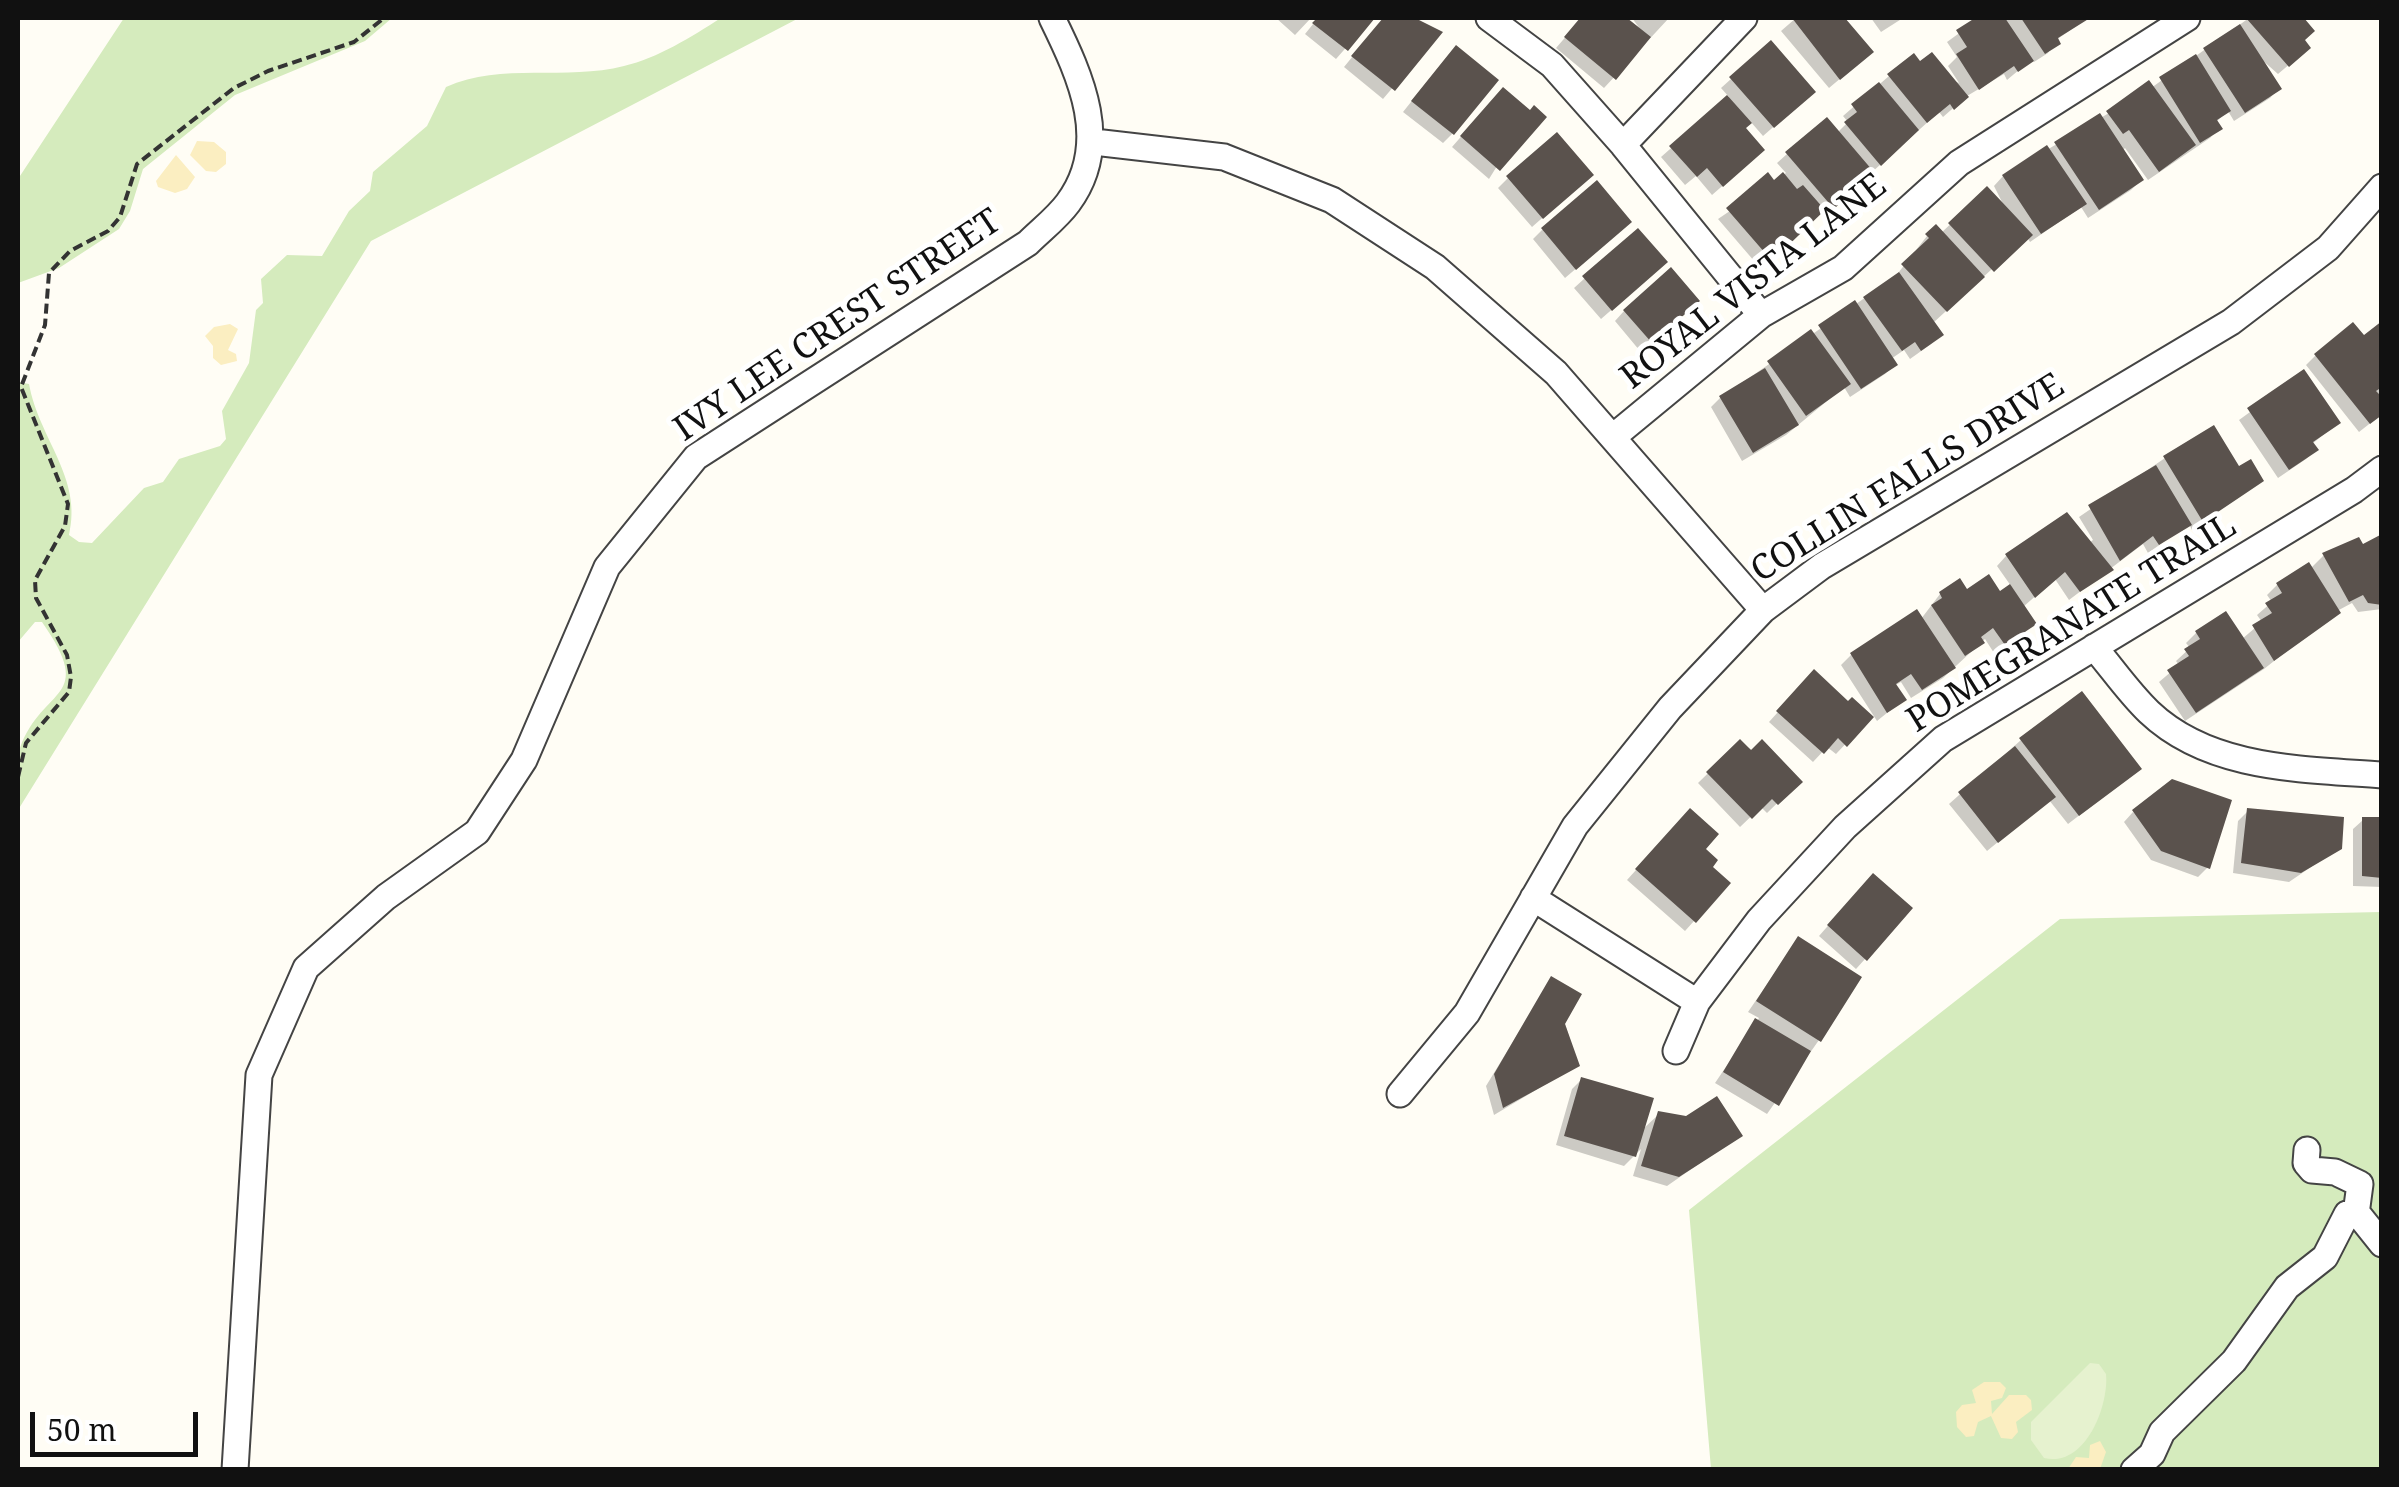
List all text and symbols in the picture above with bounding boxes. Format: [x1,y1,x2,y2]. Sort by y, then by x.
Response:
street label: ROYAL VISTA LANE [1613,165,1895,399]
street label: IVY LEE CREST STREET [667,201,1009,451]
street label: COLLIN FALLS DRIVE [1744,366,2072,592]
street label: POMEGRANATE TRAIL [1900,506,2244,742]
scale bar [35,1392,202,1454]
text: 50 m [47,1409,117,1450]

